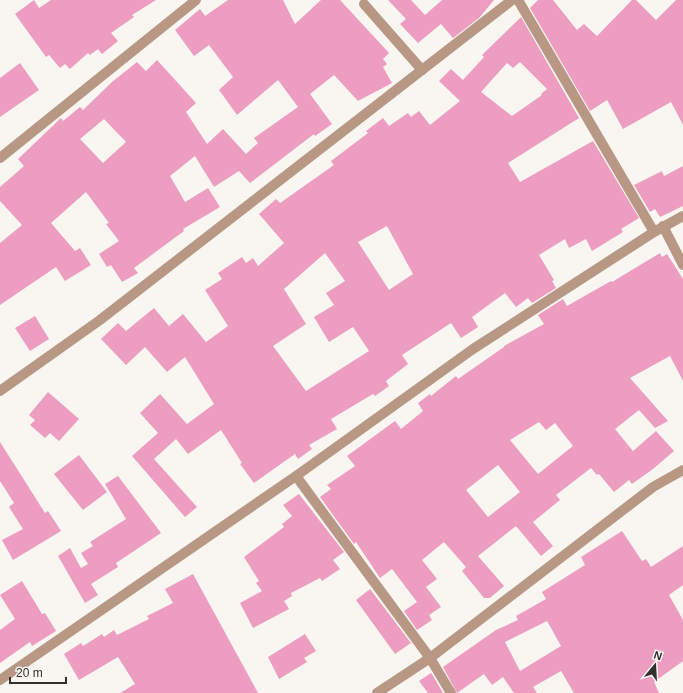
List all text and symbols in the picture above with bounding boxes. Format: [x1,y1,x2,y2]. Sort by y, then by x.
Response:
north arrow [635,645,675,685]
text: N [652,649,664,662]
scale bar [10,659,66,685]
text: 20 m [16,666,43,680]

